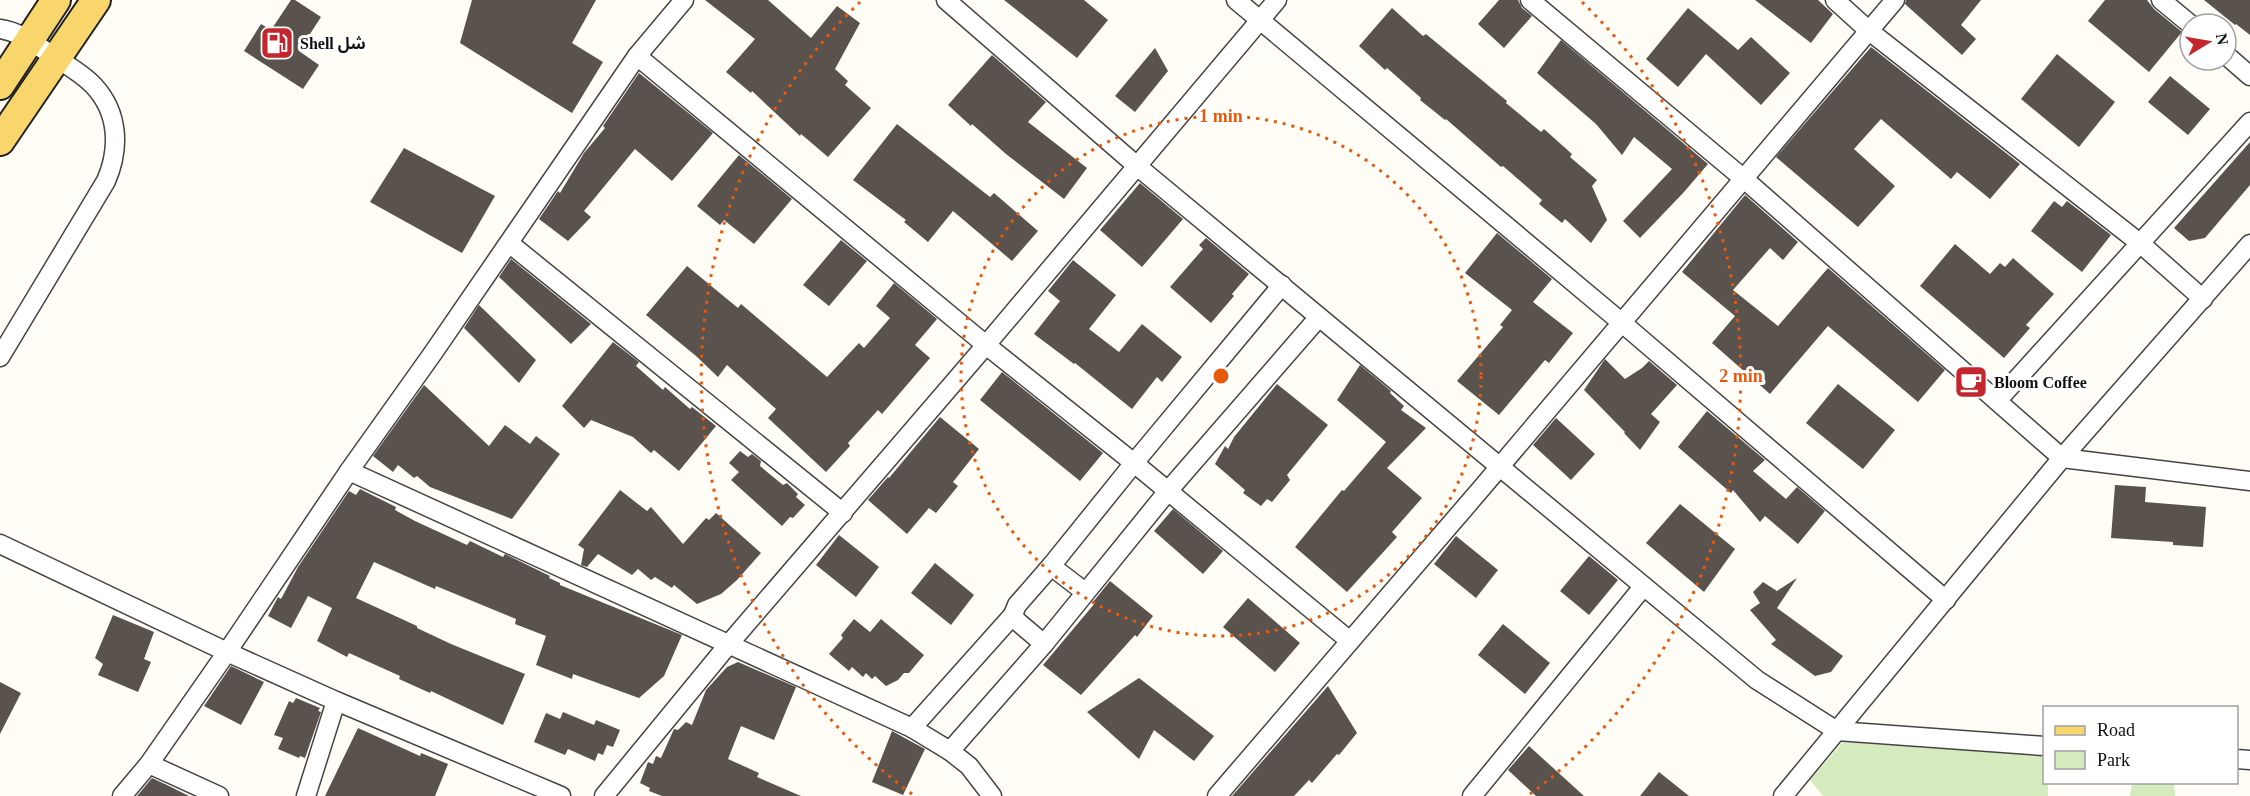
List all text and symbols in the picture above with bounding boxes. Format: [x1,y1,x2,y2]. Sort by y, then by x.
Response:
north arrow [2178,12,2238,72]
fuel station icon: Shell شل [259,25,295,61]
text: N [2213,32,2232,47]
place label: Shell شل [300,35,366,53]
text: 1 min [1199,106,1243,126]
cafe icon: Bloom Coffee [1953,364,1989,400]
centre of rings [1211,366,1231,386]
text: 2 min [1719,366,1763,386]
place label: Bloom Coffee [1994,374,2087,391]
legend [2043,706,2238,784]
text: Road [2097,720,2135,740]
text: Park [2097,750,2130,770]

